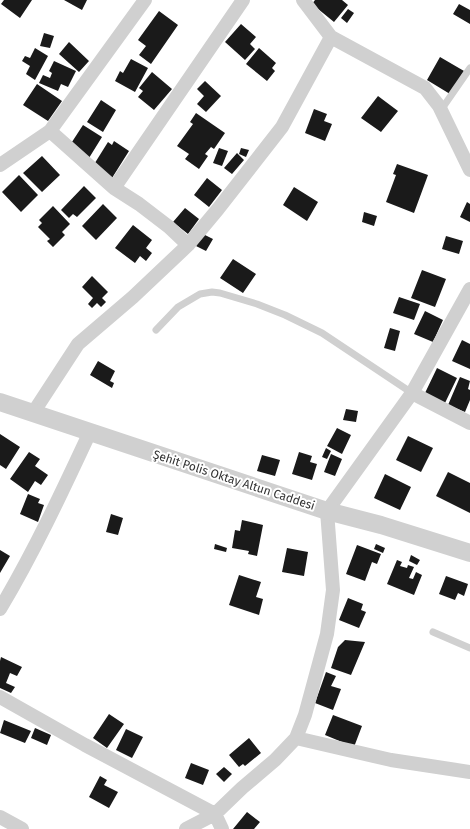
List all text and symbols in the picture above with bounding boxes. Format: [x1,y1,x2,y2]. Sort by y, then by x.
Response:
street label: Şehit Polis Oktay Altun Caddesi [151,447,317,513]

